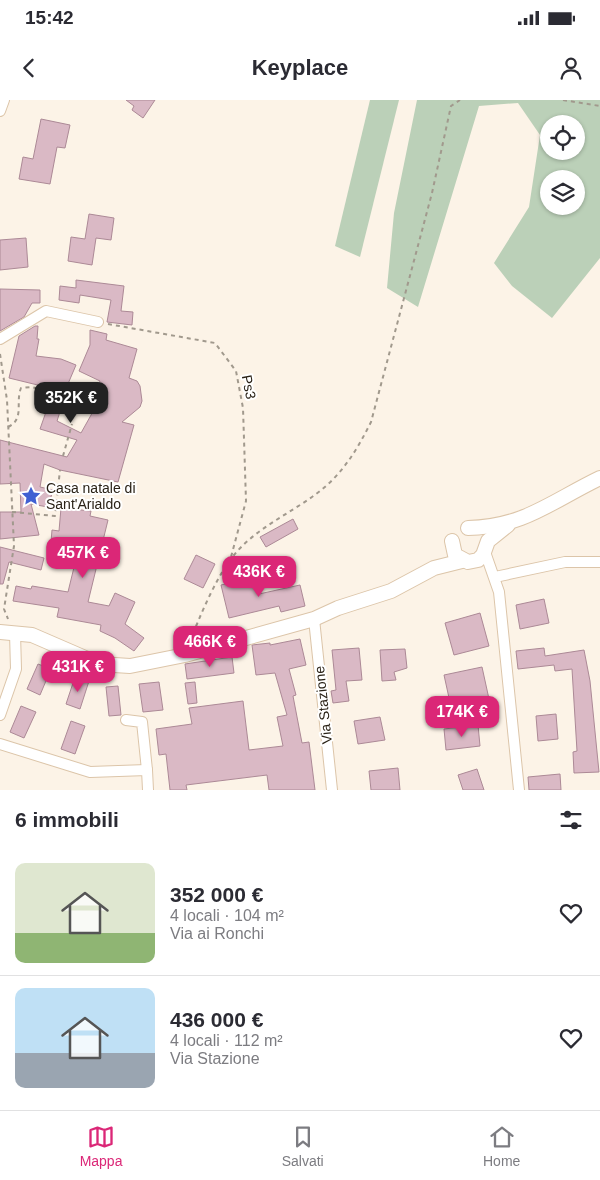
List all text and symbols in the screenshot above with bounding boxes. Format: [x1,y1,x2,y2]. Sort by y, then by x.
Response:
text: 15:42 [25,7,74,28]
icon: back [15,54,43,82]
icon: person [557,54,585,82]
text: Keyplace [252,55,348,80]
map controls [540,115,585,215]
button: locate [540,115,585,160]
button: layers [540,170,585,215]
street label: Ps3 [239,374,259,401]
pin: 352K € [30,382,112,424]
text: 352K € [45,389,97,406]
place label: Casa natale di Sant'Arialdo [46,480,136,512]
place icon: Casa natale di Sant'Arialdo [20,485,42,507]
pin: 457K € [42,536,124,579]
text: 457K € [57,544,109,561]
pin: 436K € [218,556,300,598]
text: 436K € [233,563,285,580]
pin: 466K € [169,626,251,668]
text: 466K € [184,633,236,650]
pin: 431K € [37,650,119,693]
text: 431K € [52,658,104,675]
street label: Via Stazione [311,665,335,745]
pin: 174K € [421,696,503,738]
text: 174K € [436,703,488,720]
icon: filters [557,806,585,834]
text: 6 immobili [15,808,119,831]
icon: home [55,883,115,943]
text: 352 000 € [170,883,263,906]
icon: heart [557,899,585,927]
text: 4 locali · 104 m² [170,907,284,924]
text: Via ai Ronchi [170,925,264,942]
icon: home [55,1008,115,1068]
text: 436 000 € [170,1008,263,1031]
icon: heart [557,1024,585,1052]
text: 4 locali · 112 m² [170,1032,283,1049]
text: Via Stazione [170,1050,260,1067]
tab: Mappa [80,1123,122,1169]
tab: Salvati [282,1123,324,1169]
tab: Home [483,1123,520,1169]

